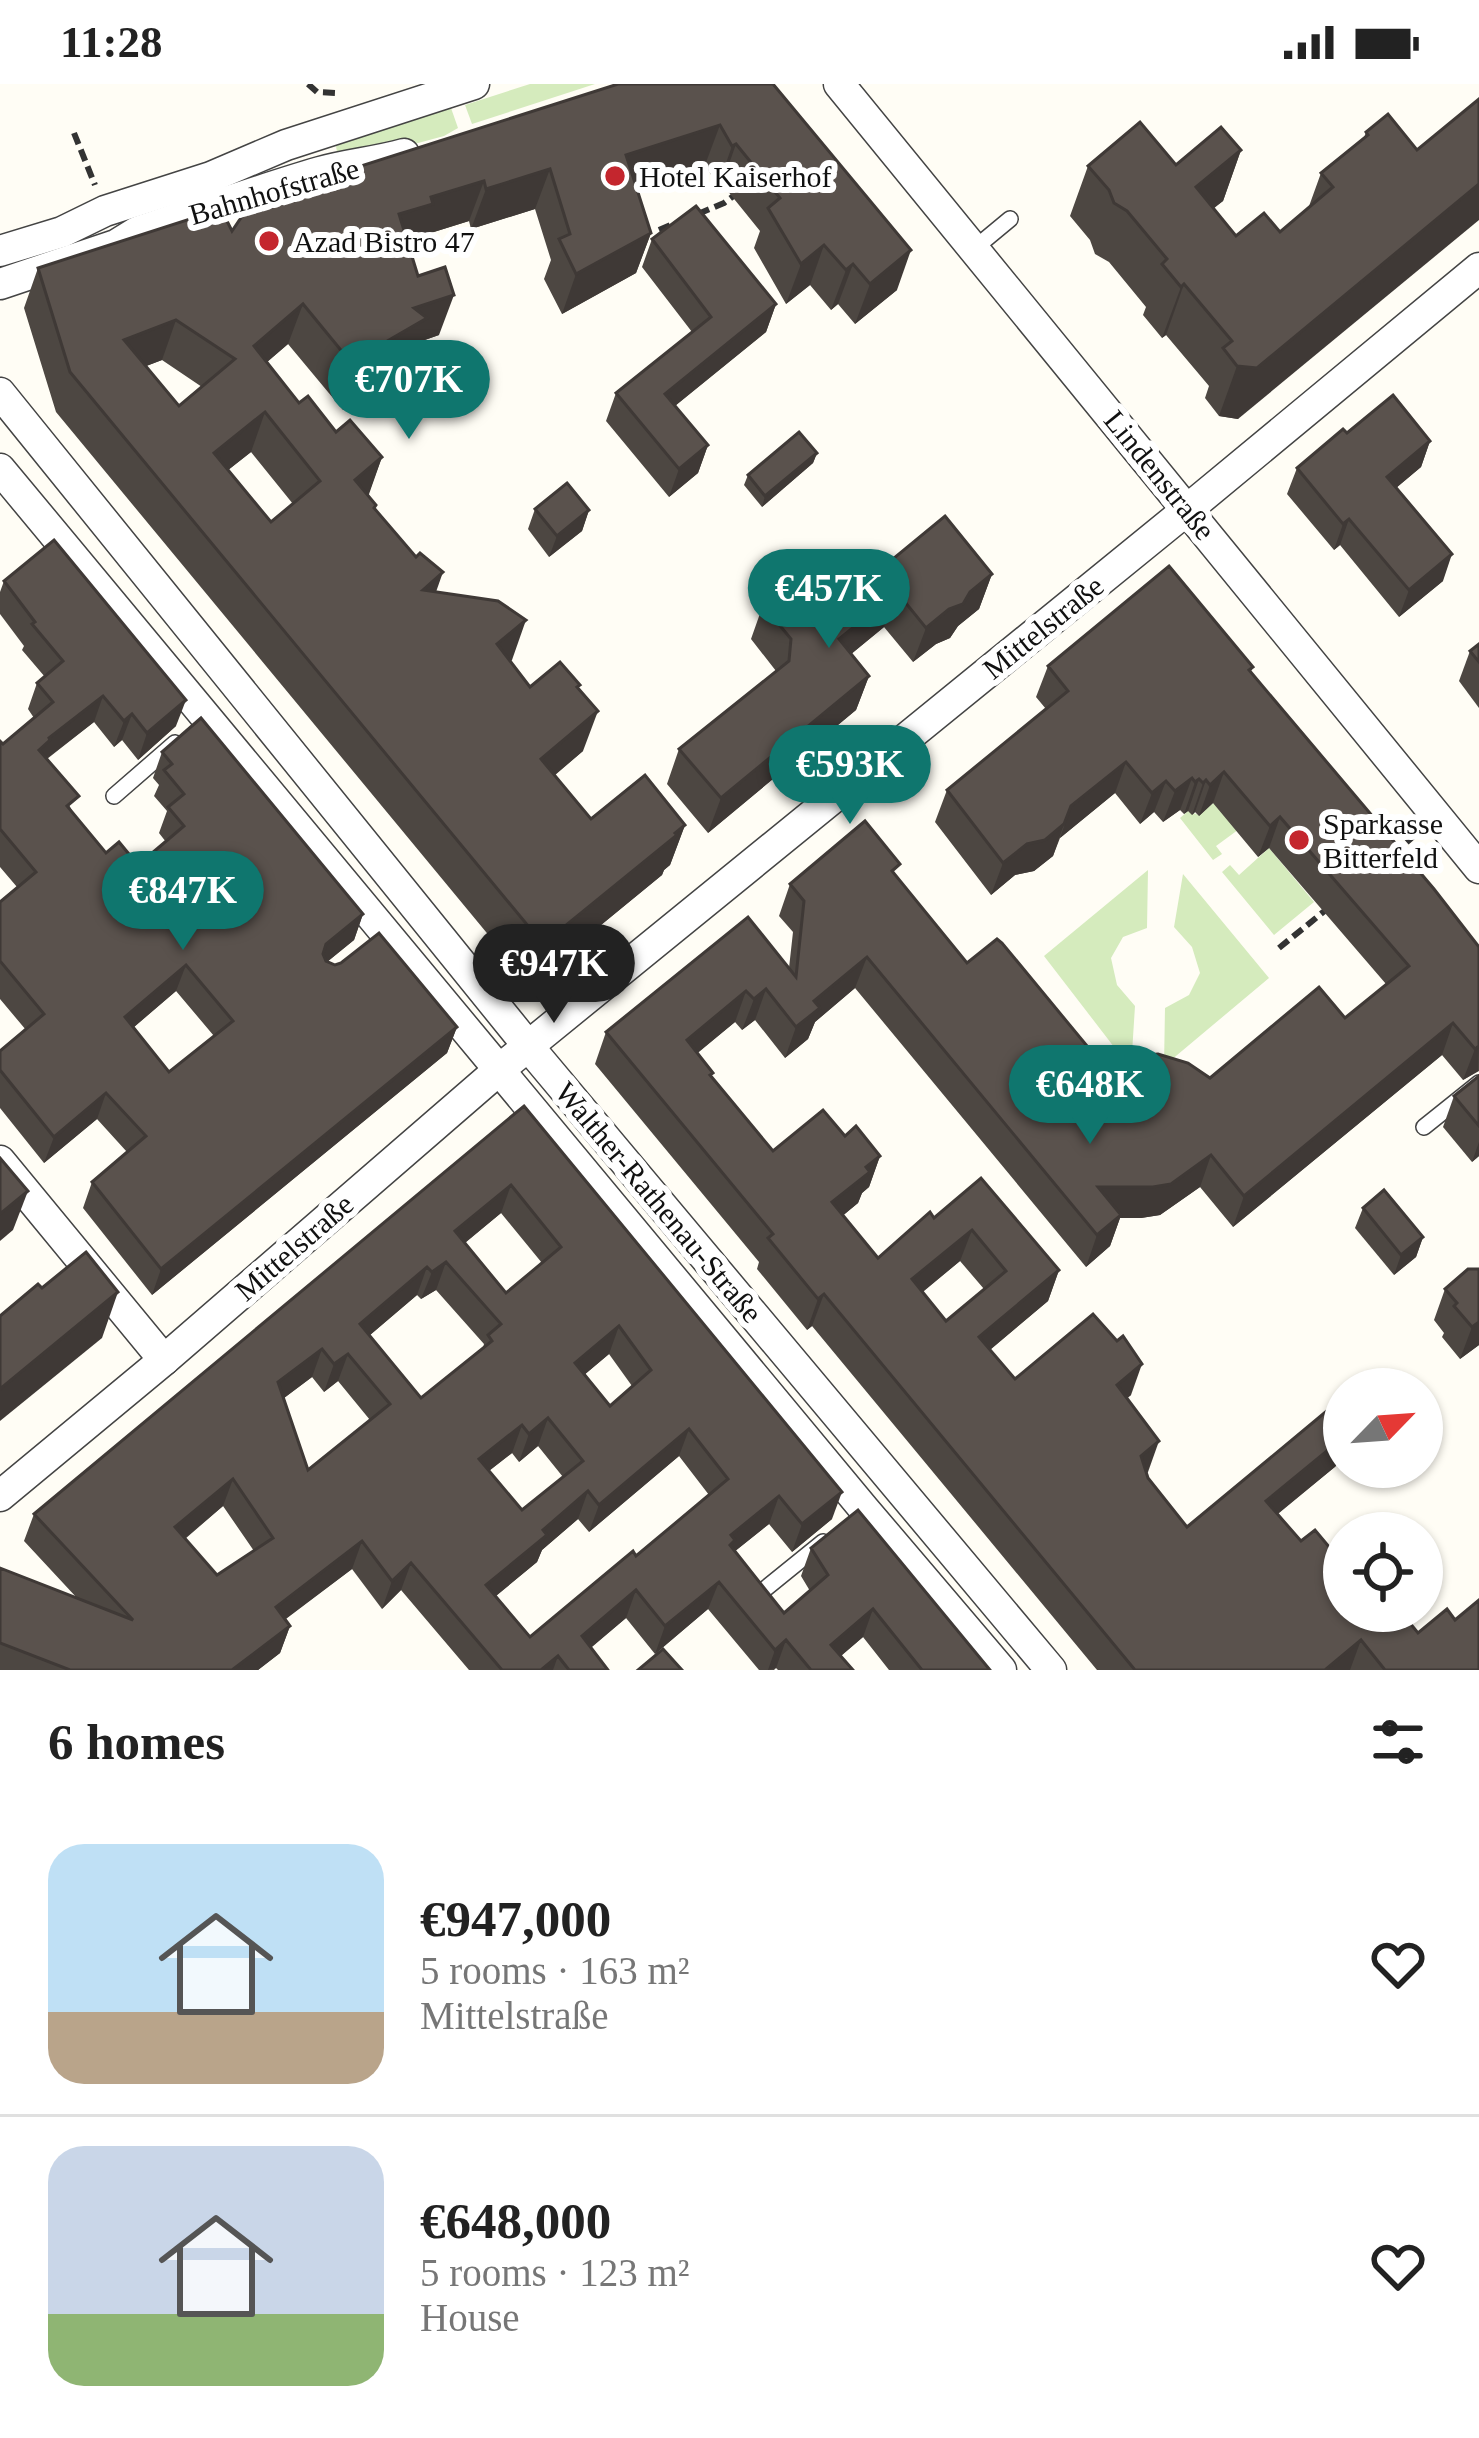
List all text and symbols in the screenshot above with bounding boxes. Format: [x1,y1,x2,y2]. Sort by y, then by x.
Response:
text: 11:28 [60,17,163,67]
street label: Bahnhofstraße [185,151,363,231]
place label: Hotel Kaiserhof [639,160,831,193]
marker: Hotel Kaiserhof [602,163,628,189]
place label: Azad Bistro 47 [293,225,475,258]
marker: Azad Bistro 47 [256,228,282,254]
pin: €707K [325,340,493,442]
text: €707K [355,357,463,400]
street label: Lindenstraße [1098,404,1222,546]
pin: €457K [745,549,913,651]
text: €457K [775,566,883,609]
street label: Mittelstraße [976,569,1110,685]
pin: €593K [766,725,934,827]
text: €593K [796,742,904,785]
place label: Sparkasse Bitterfeld [1323,807,1443,874]
marker: Sparkasse Bitterfeld [1286,827,1312,853]
pin: €847K [99,851,267,953]
text: €847K [129,868,237,911]
pin: €947K [470,924,638,1026]
text: €947K [500,941,608,984]
pin: €648K [1006,1045,1174,1147]
text: €648K [1036,1062,1144,1105]
street label: Walther-Rathenau-Straße [549,1075,769,1329]
street label: Mittelstraße [228,1187,360,1307]
north arrow [1323,1368,1443,1488]
map controls [1323,1368,1443,1632]
button: locate [1323,1512,1443,1632]
icon: filters [1365,1709,1431,1775]
text: 6 homes [48,1714,225,1770]
text: €947,000 [420,1891,611,1947]
icon: home [144,1892,288,2036]
icon: heart [1365,1931,1431,1997]
text: 5 rooms · 163 m² [420,1949,690,1992]
text: Mittelstraße [420,1994,608,2037]
text: €648,000 [420,2193,611,2249]
icon: home [144,2194,288,2338]
icon: heart [1365,2233,1431,2299]
text: 5 rooms · 123 m² [420,2251,690,2294]
text: House [420,2296,520,2339]

